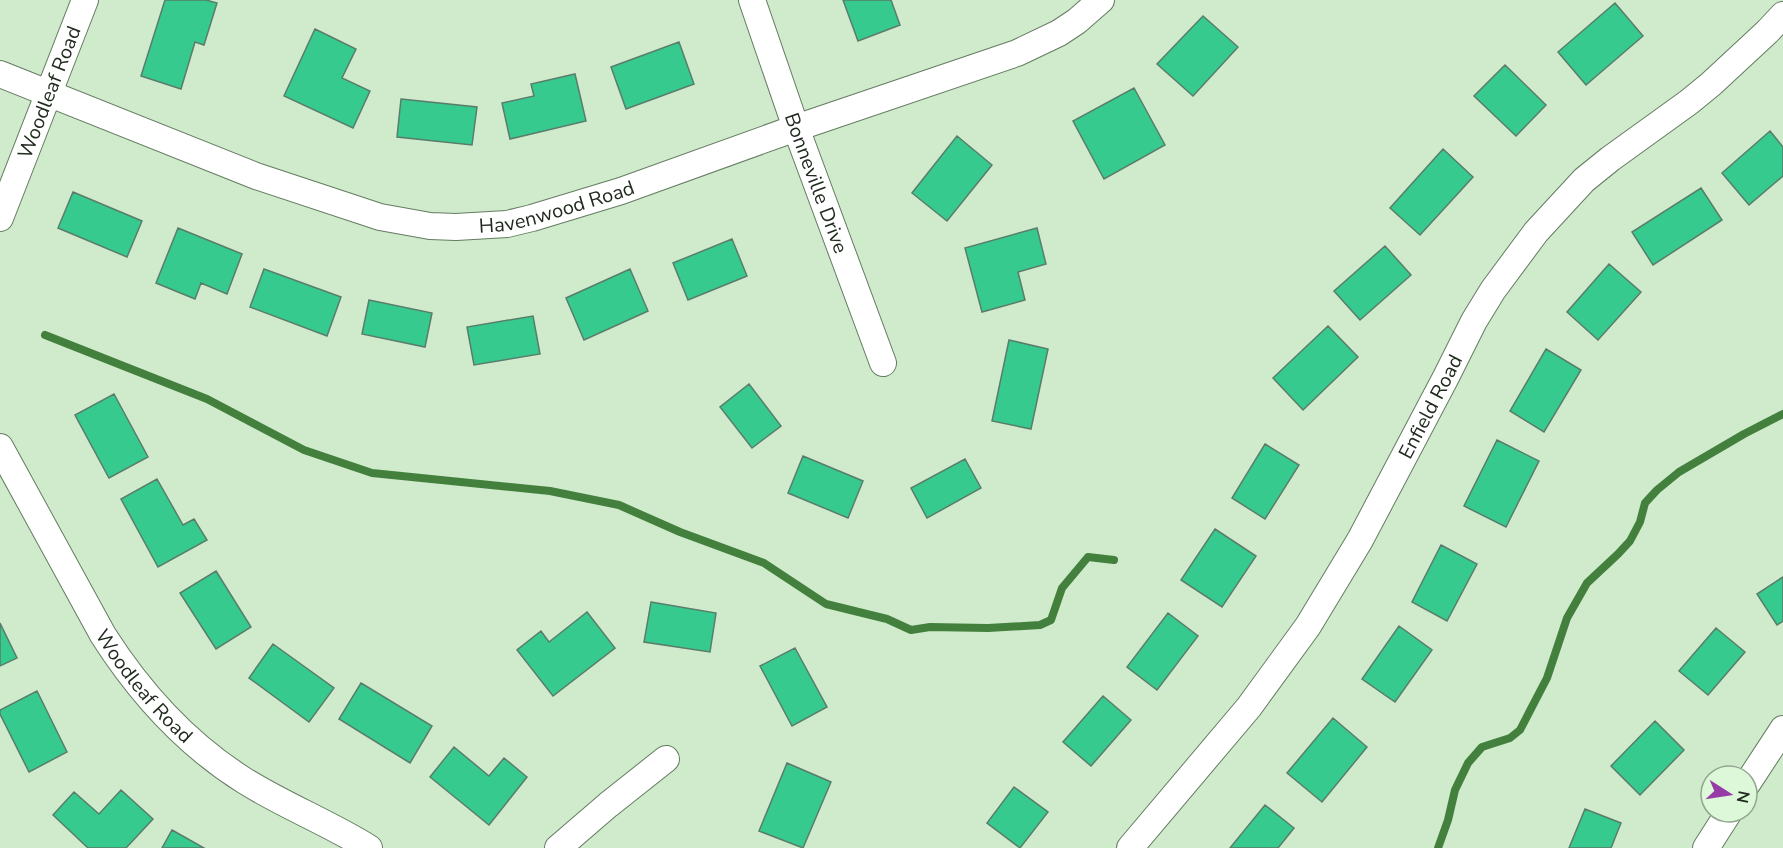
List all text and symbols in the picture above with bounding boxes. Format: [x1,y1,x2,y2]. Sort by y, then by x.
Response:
street label: Woodleaf Road [11,22,87,162]
street label: Bonneville Drive [778,109,855,257]
street label: Havenwood Road [478,174,638,239]
street label: Enfield Road [1392,350,1469,463]
street label: Woodleaf Road [89,624,199,749]
north arrow [1699,764,1759,824]
text: N [1731,789,1755,805]

